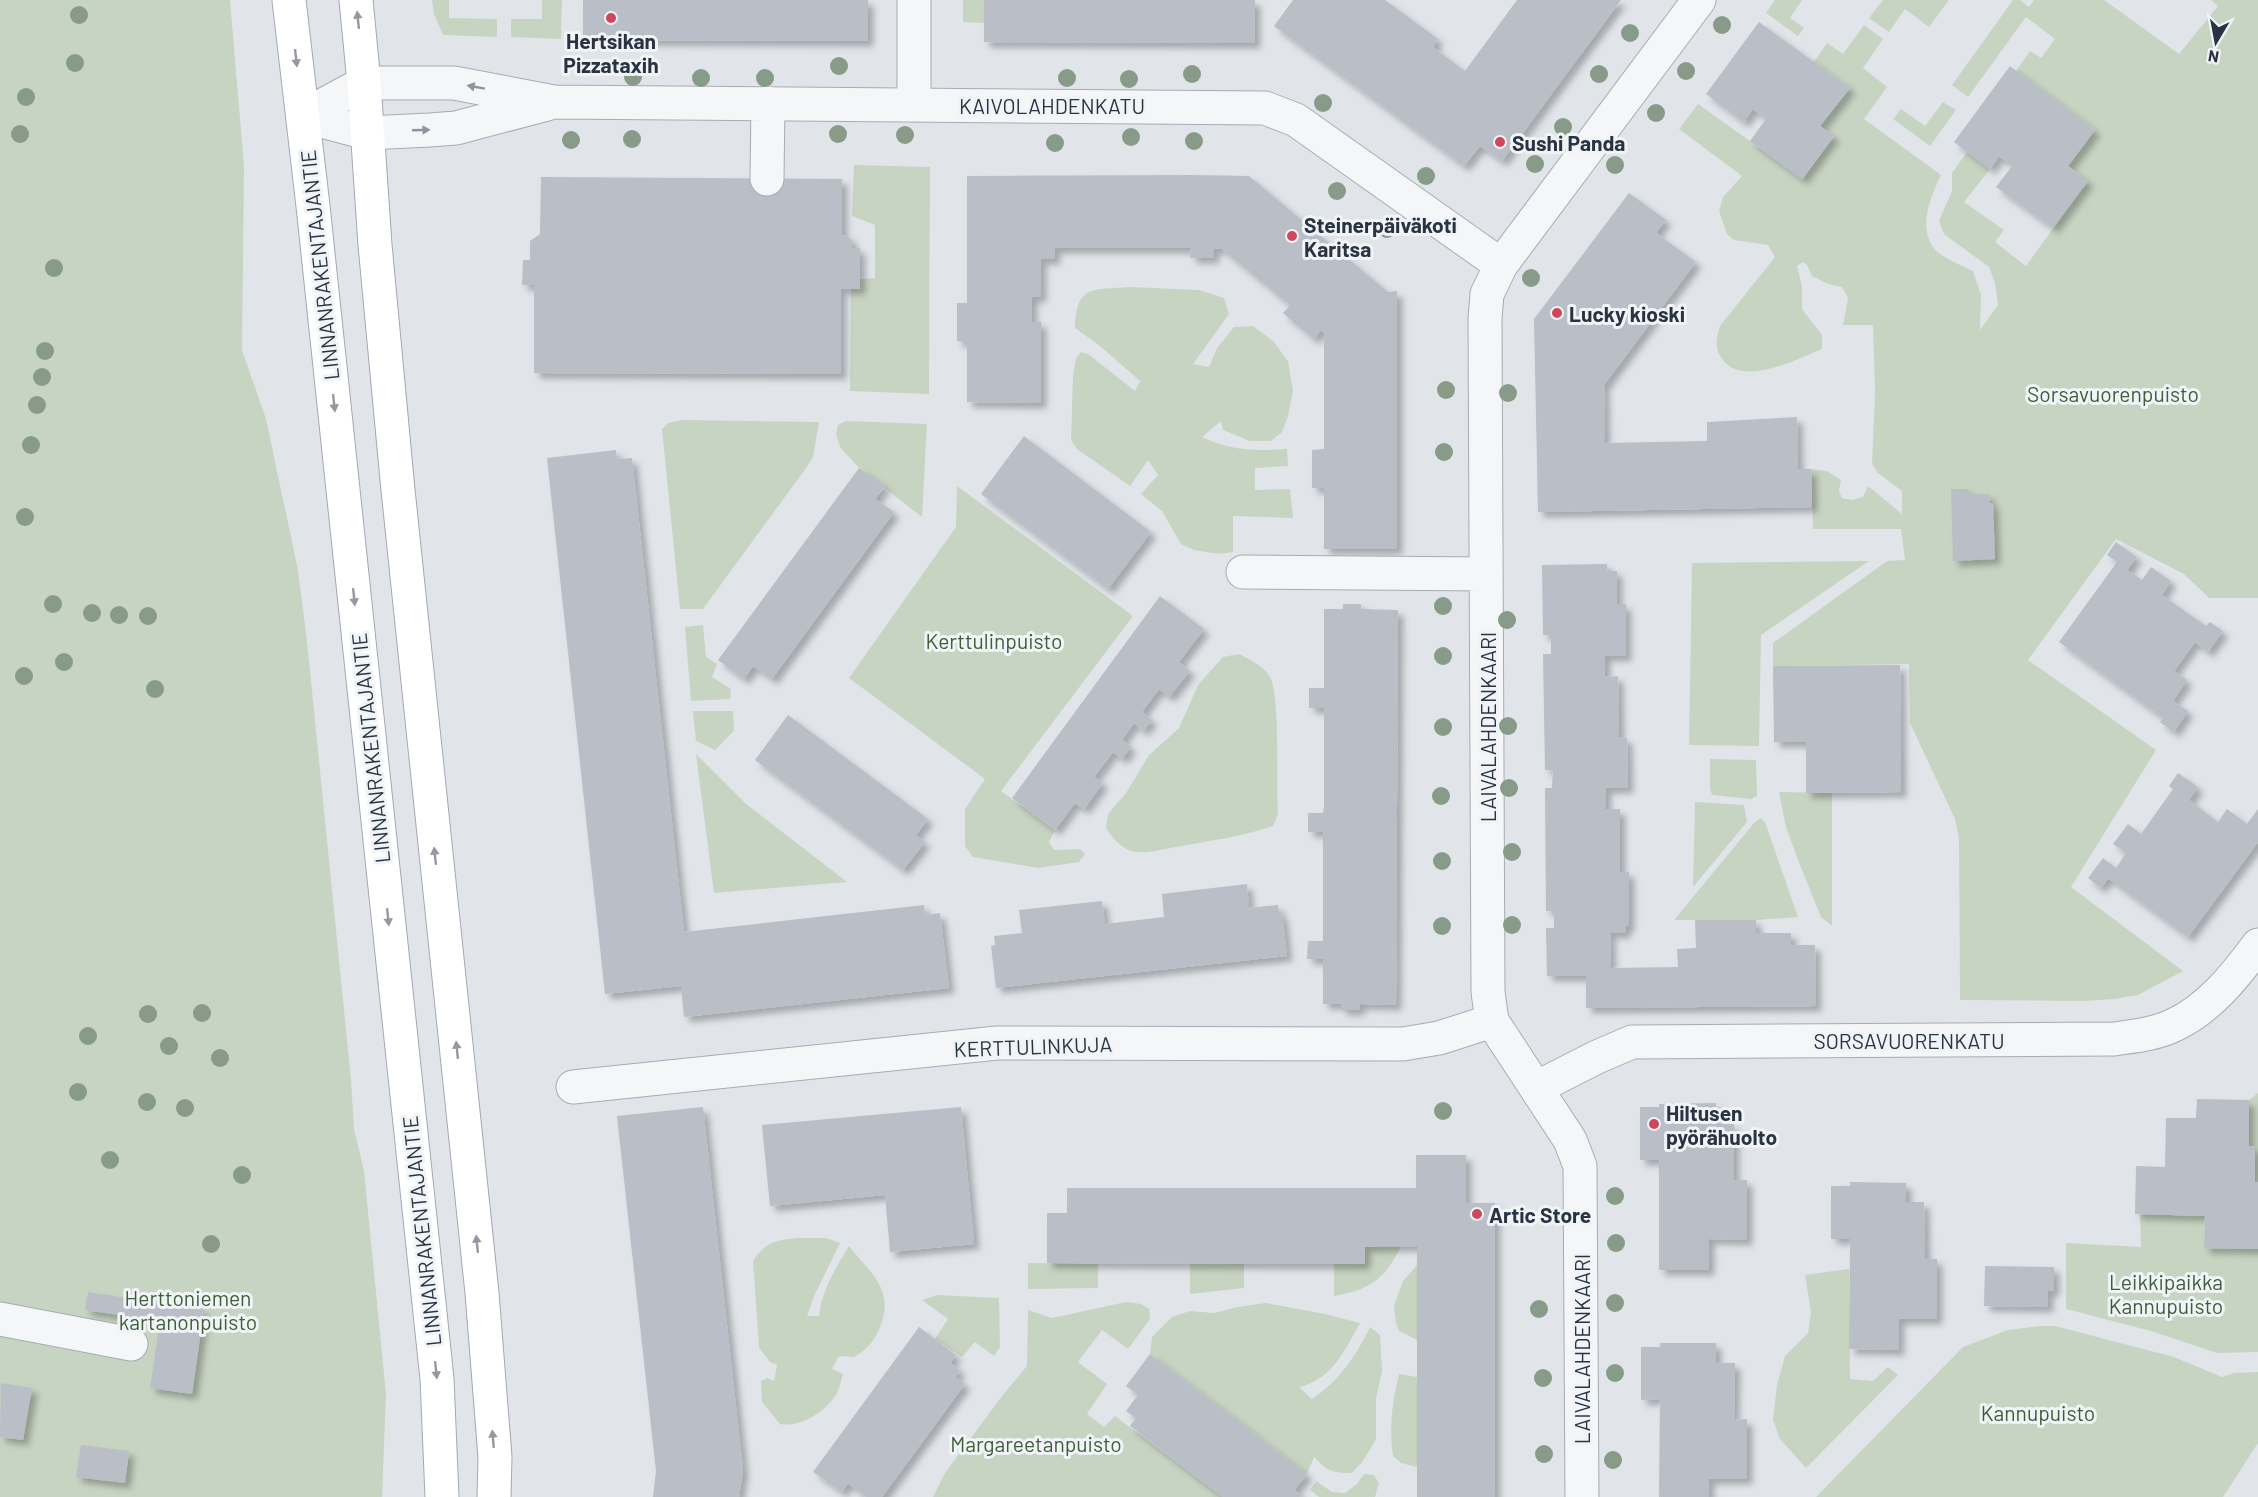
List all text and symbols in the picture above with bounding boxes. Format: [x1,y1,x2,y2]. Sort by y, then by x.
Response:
one-way arrow [353,11,363,30]
marker: Hertsikan Pizzataxih [604,11,618,25]
north arrow [2186,12,2246,72]
place label: Hertsikan Pizzataxih [563,28,659,77]
text: N [2206,47,2220,68]
one-way arrow [291,48,301,67]
one-way arrow [466,83,485,92]
street label: KAIVOLAHDENKATU [959,93,1145,118]
one-way arrow [412,126,431,135]
place label: Sushi Panda [1512,130,1625,155]
marker: Sushi Panda [1493,135,1507,149]
street label: LINNANRAKENTAJANTIE [294,149,344,381]
place label: Steinerpäiväkoti Karitsa [1304,212,1457,261]
marker: Steinerpäiväkoti Karitsa [1285,229,1299,243]
place label: Lucky kioski [1569,301,1685,326]
marker: Lucky kioski [1550,306,1564,320]
park label: Sorsavuorenpuisto [2027,381,2199,406]
one-way arrow [329,394,339,413]
one-way arrow [350,588,359,607]
park label: Kerttulinpuisto [926,628,1062,653]
street label: LINNANRAKENTAJANTIE [345,632,395,864]
street label: LAIVALAHDENKAARI [1475,632,1500,822]
one-way arrow [431,847,440,866]
one-way arrow [383,907,393,926]
street label: SORSAVUORENKATU [1813,1028,2005,1053]
street label: KERTTULINKUJA [953,1031,1113,1061]
one-way arrow [452,1041,462,1060]
place label: Hiltusen pyörähuolto [1666,1100,1777,1149]
street label: LINNANRAKENTAJANTIE [396,1115,446,1347]
marker: Hiltusen pyörähuolto [1647,1117,1661,1131]
place label: Artic Store [1489,1202,1591,1227]
marker: Artic Store [1470,1207,1484,1221]
one-way arrow [472,1235,482,1254]
street label: LAIVALAHDENKAARI [1569,1254,1594,1444]
park label: Leikkipaikka Kannupuisto [2109,1269,2223,1318]
park label: Herttoniemen kartanonpuisto [119,1285,257,1334]
one-way arrow [431,1361,441,1380]
park label: Kannupuisto [1981,1400,2095,1425]
one-way arrow [489,1429,498,1448]
park label: Margareetanpuisto [950,1431,1122,1456]

